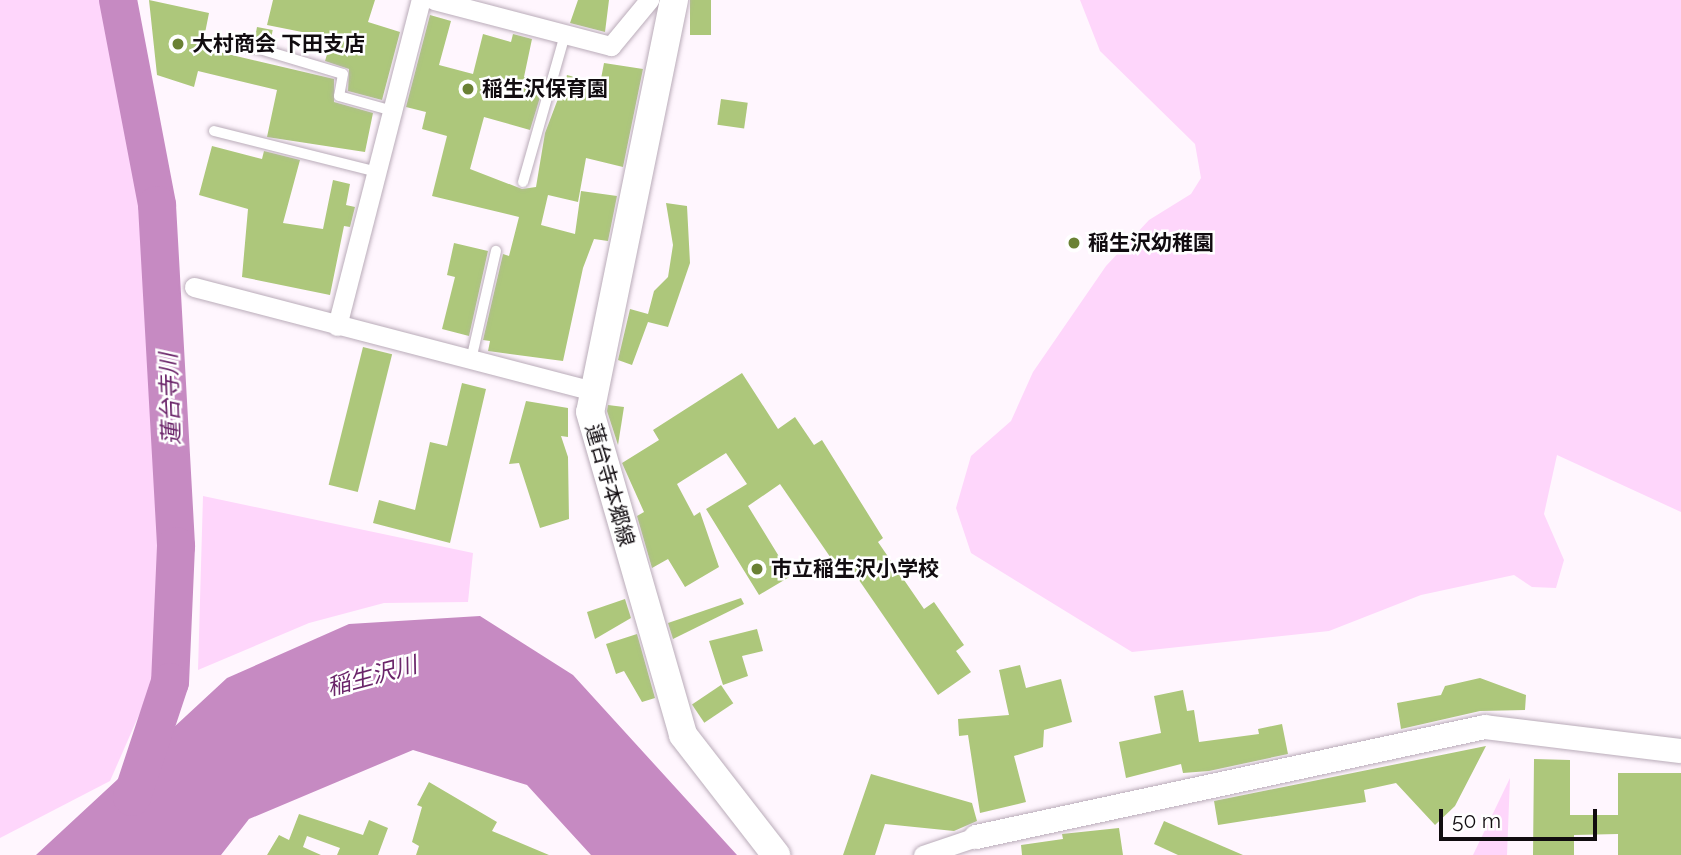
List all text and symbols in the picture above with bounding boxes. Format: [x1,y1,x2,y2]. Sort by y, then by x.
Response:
place label: 大村商会 下田支店 [192,31,365,57]
marker: 大村商会 下田支店 [170,36,186,52]
place label: 稲生沢保育園 [482,76,608,102]
marker: 稲生沢保育園 [460,81,476,97]
place label: 稲生沢幼稚園 [1088,230,1214,256]
marker: 稲生沢幼稚園 [1066,235,1082,251]
water label: 蓮台寺川 [155,353,185,445]
street label: 蓮台寺本郷線 [581,421,639,549]
place label: 市立稲生沢小学校 [771,556,939,582]
marker: 市立稲生沢小学校 [749,561,765,577]
water label: 稲生沢川 [324,651,420,701]
scale bar [1443,796,1600,840]
text: 50 m [1452,808,1501,833]

